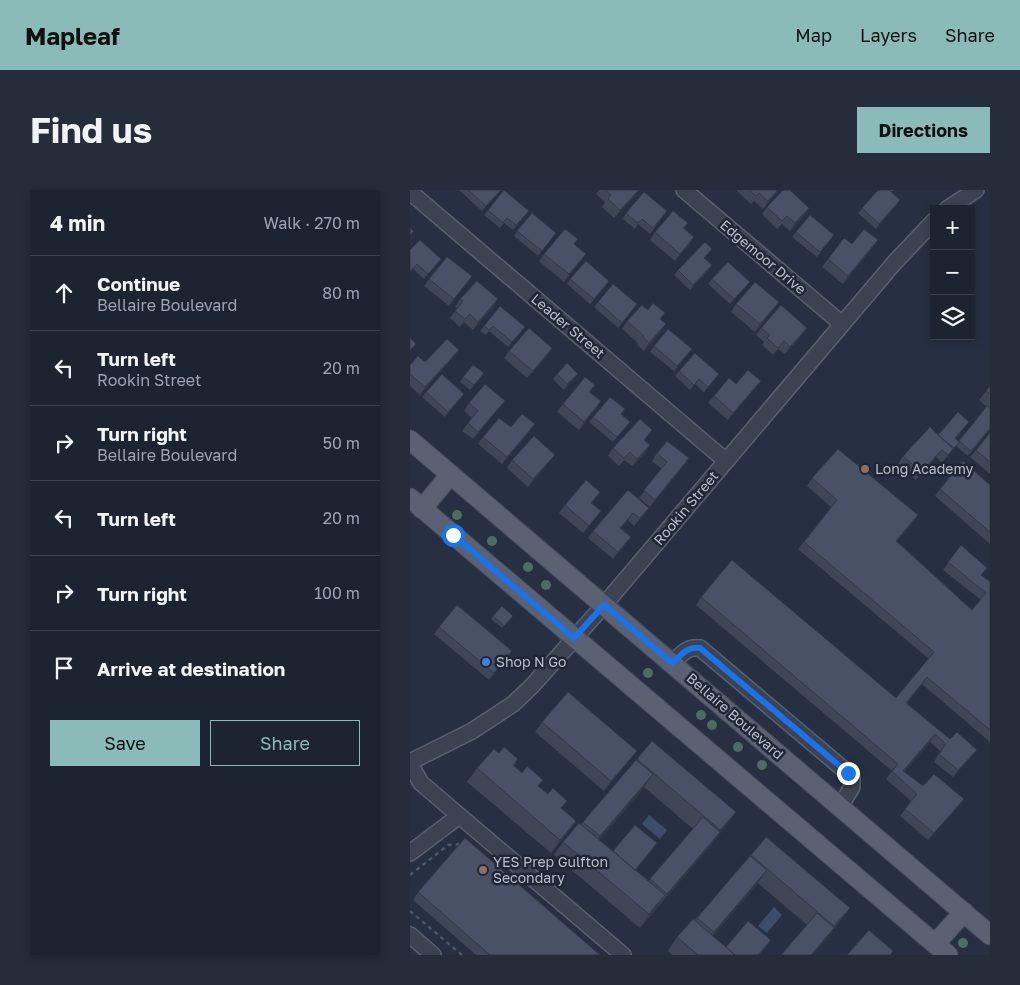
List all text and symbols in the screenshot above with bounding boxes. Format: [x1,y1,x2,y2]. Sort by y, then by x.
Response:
text: Mapleaf [25,21,120,50]
text: Map [795,24,832,46]
text: Layers [860,24,917,46]
text: Share [945,24,995,46]
button: Directions [857,107,990,153]
text: Find us [30,109,152,151]
map controls [930,205,975,340]
button: + [930,205,975,250]
text: 4 min [50,210,105,236]
text: Walk · 270 m [263,213,360,233]
street label: Edgemoor Drive [717,216,810,297]
button: − [930,250,975,295]
text: Continue [97,272,180,295]
icon: ahead [50,279,78,307]
text: 80 m [322,283,360,303]
street label: Leader Street [528,290,609,361]
text: Bellaire Boulevard [97,295,237,315]
button: layers [930,295,975,340]
text: Turn left [97,347,176,370]
icon: left [50,354,78,382]
text: 20 m [323,358,360,378]
text: Rookin Street [97,370,201,390]
text: Turn right [97,422,187,445]
icon: right [50,429,78,457]
text: 50 m [323,433,360,453]
text: Bellaire Boulevard [97,445,237,465]
place label: Long Academy [875,460,974,477]
marker: Long Academy [859,463,871,475]
street label: Rookin Street [650,467,722,548]
icon: left [50,504,78,532]
text: Turn left [97,507,176,530]
text: 20 m [323,508,360,528]
route start [442,524,465,547]
icon: right [50,579,78,607]
text: Turn right [97,582,187,605]
text: 100 m [314,583,360,603]
place label: Shop N Go [496,653,567,670]
icon: arrive [50,654,78,682]
marker: Shop N Go [480,656,492,668]
text: Arrive at destination [97,657,285,680]
street label: Bellaire Boulevard [683,669,787,762]
button: Save [50,720,200,766]
button: Share [210,720,360,766]
route end [837,762,860,785]
place label: YES Prep Gulfton Secondary [493,853,608,886]
marker: YES Prep Gulfton Secondary [477,864,489,876]

